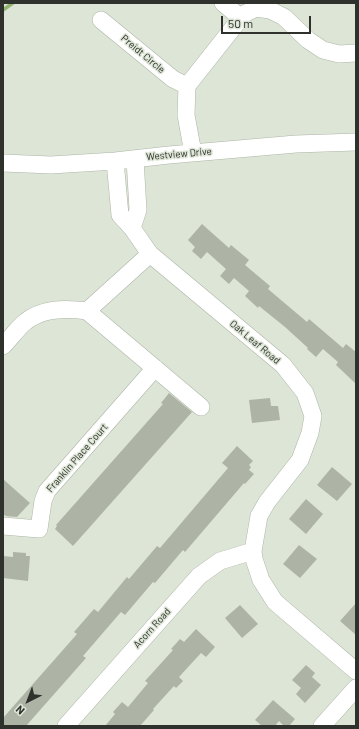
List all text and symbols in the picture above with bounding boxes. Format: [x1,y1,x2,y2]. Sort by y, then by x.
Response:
scale bar [223,8,313,34]
text: 50 m [228,16,253,30]
street label: Preidt Circle [119,32,167,76]
street label: Westview Drive [146,145,212,163]
street label: Oak Leaf Road [227,317,283,367]
street label: Franklin Place Court [44,421,110,495]
street label: Acorn Road [131,606,173,650]
north arrow [8,681,48,721]
text: N [13,703,27,718]

